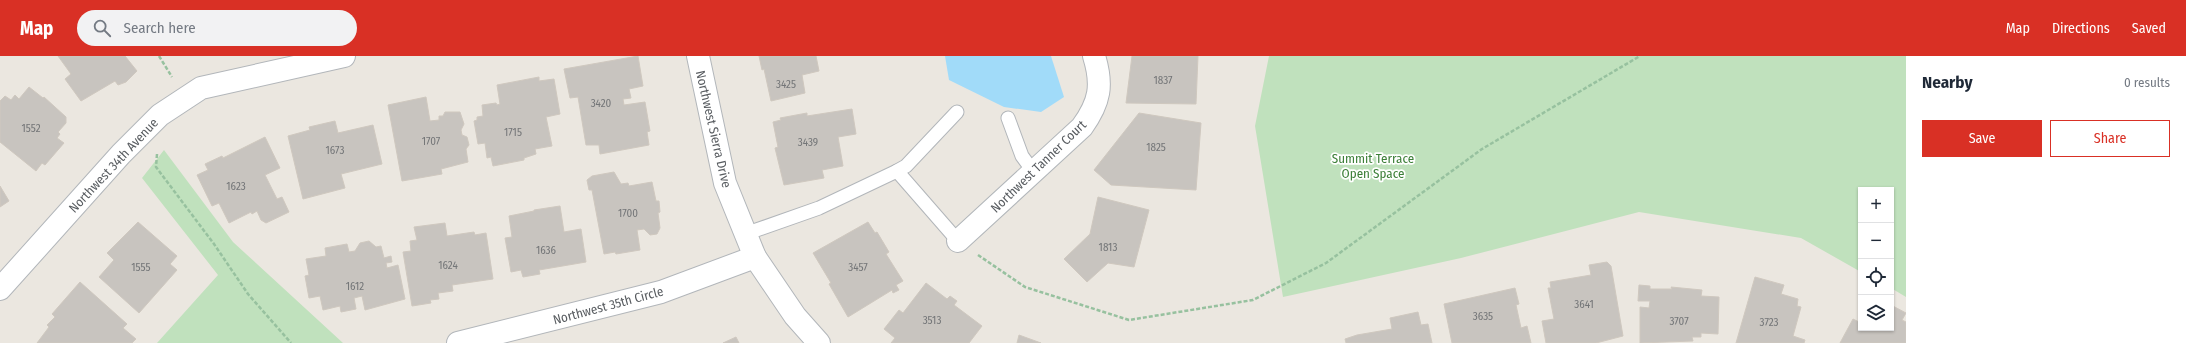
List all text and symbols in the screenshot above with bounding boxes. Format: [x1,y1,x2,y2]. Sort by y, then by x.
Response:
search box [77,10,357,46]
text: Map [20,17,53,40]
icon: search [91,17,113,39]
text: Search here [123,19,196,37]
text: Map [2006,20,2030,37]
text: Directions [2052,20,2110,37]
text: Saved [2132,20,2166,37]
street label: Northwest Sierra Drive [693,69,734,189]
text: Nearby [1922,72,1973,93]
house number: 1837 [1153,74,1173,87]
text: 0 results [2124,75,2170,90]
house number: 3425 [776,78,796,91]
house number: 3420 [591,97,612,110]
street label: Northwest 34th Avenue [66,115,161,216]
street label: Northwest Tanner Court [988,117,1090,216]
button: Save [1922,120,2042,157]
button: Share [2050,120,2170,157]
house number: 1552 [21,122,41,135]
house number: 1715 [504,126,522,139]
house number: 1707 [422,135,441,148]
house number: 3439 [798,136,818,149]
house number: 1825 [1146,141,1166,154]
house number: 1673 [326,144,344,157]
park label: Summit Terrace Open Space [1332,151,1414,181]
house number: 1623 [226,180,246,193]
map controls [1858,187,1894,331]
button: + [1858,187,1894,223]
house number: 1700 [618,207,638,220]
button: − [1858,223,1894,259]
house number: 1813 [1099,241,1117,254]
house number: 1636 [536,244,557,257]
house number: 1624 [438,259,458,272]
button: locate [1858,259,1894,295]
house number: 1555 [131,261,151,274]
house number: 3457 [848,261,868,274]
house number: 1612 [346,280,364,293]
street label: Northwest 35th Circle [551,284,665,327]
button: layers [1858,295,1894,331]
house number: 3641 [1574,298,1594,311]
house number: 3635 [1473,310,1493,323]
house number: 3513 [923,314,941,327]
house number: 3707 [1669,315,1689,328]
house number: 3723 [1759,316,1779,329]

